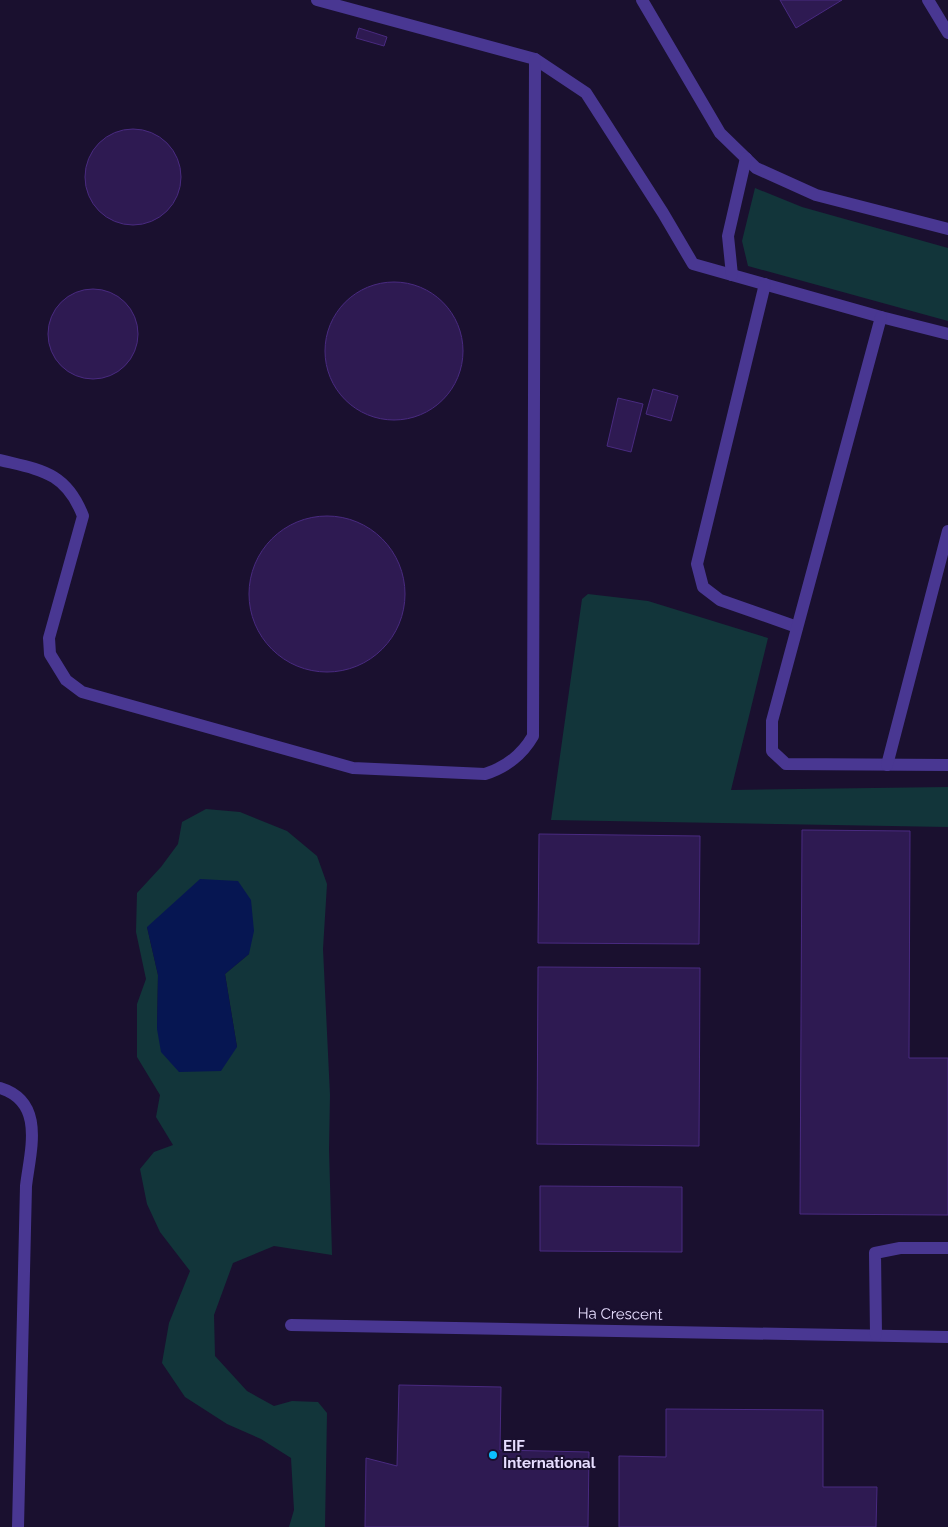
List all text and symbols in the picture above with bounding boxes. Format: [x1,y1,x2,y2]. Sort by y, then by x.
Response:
street label: Ha Crescent [577,1304,663,1324]
place label: EIF International [503,1437,596,1472]
marker: EIF International [487,1449,499,1461]

